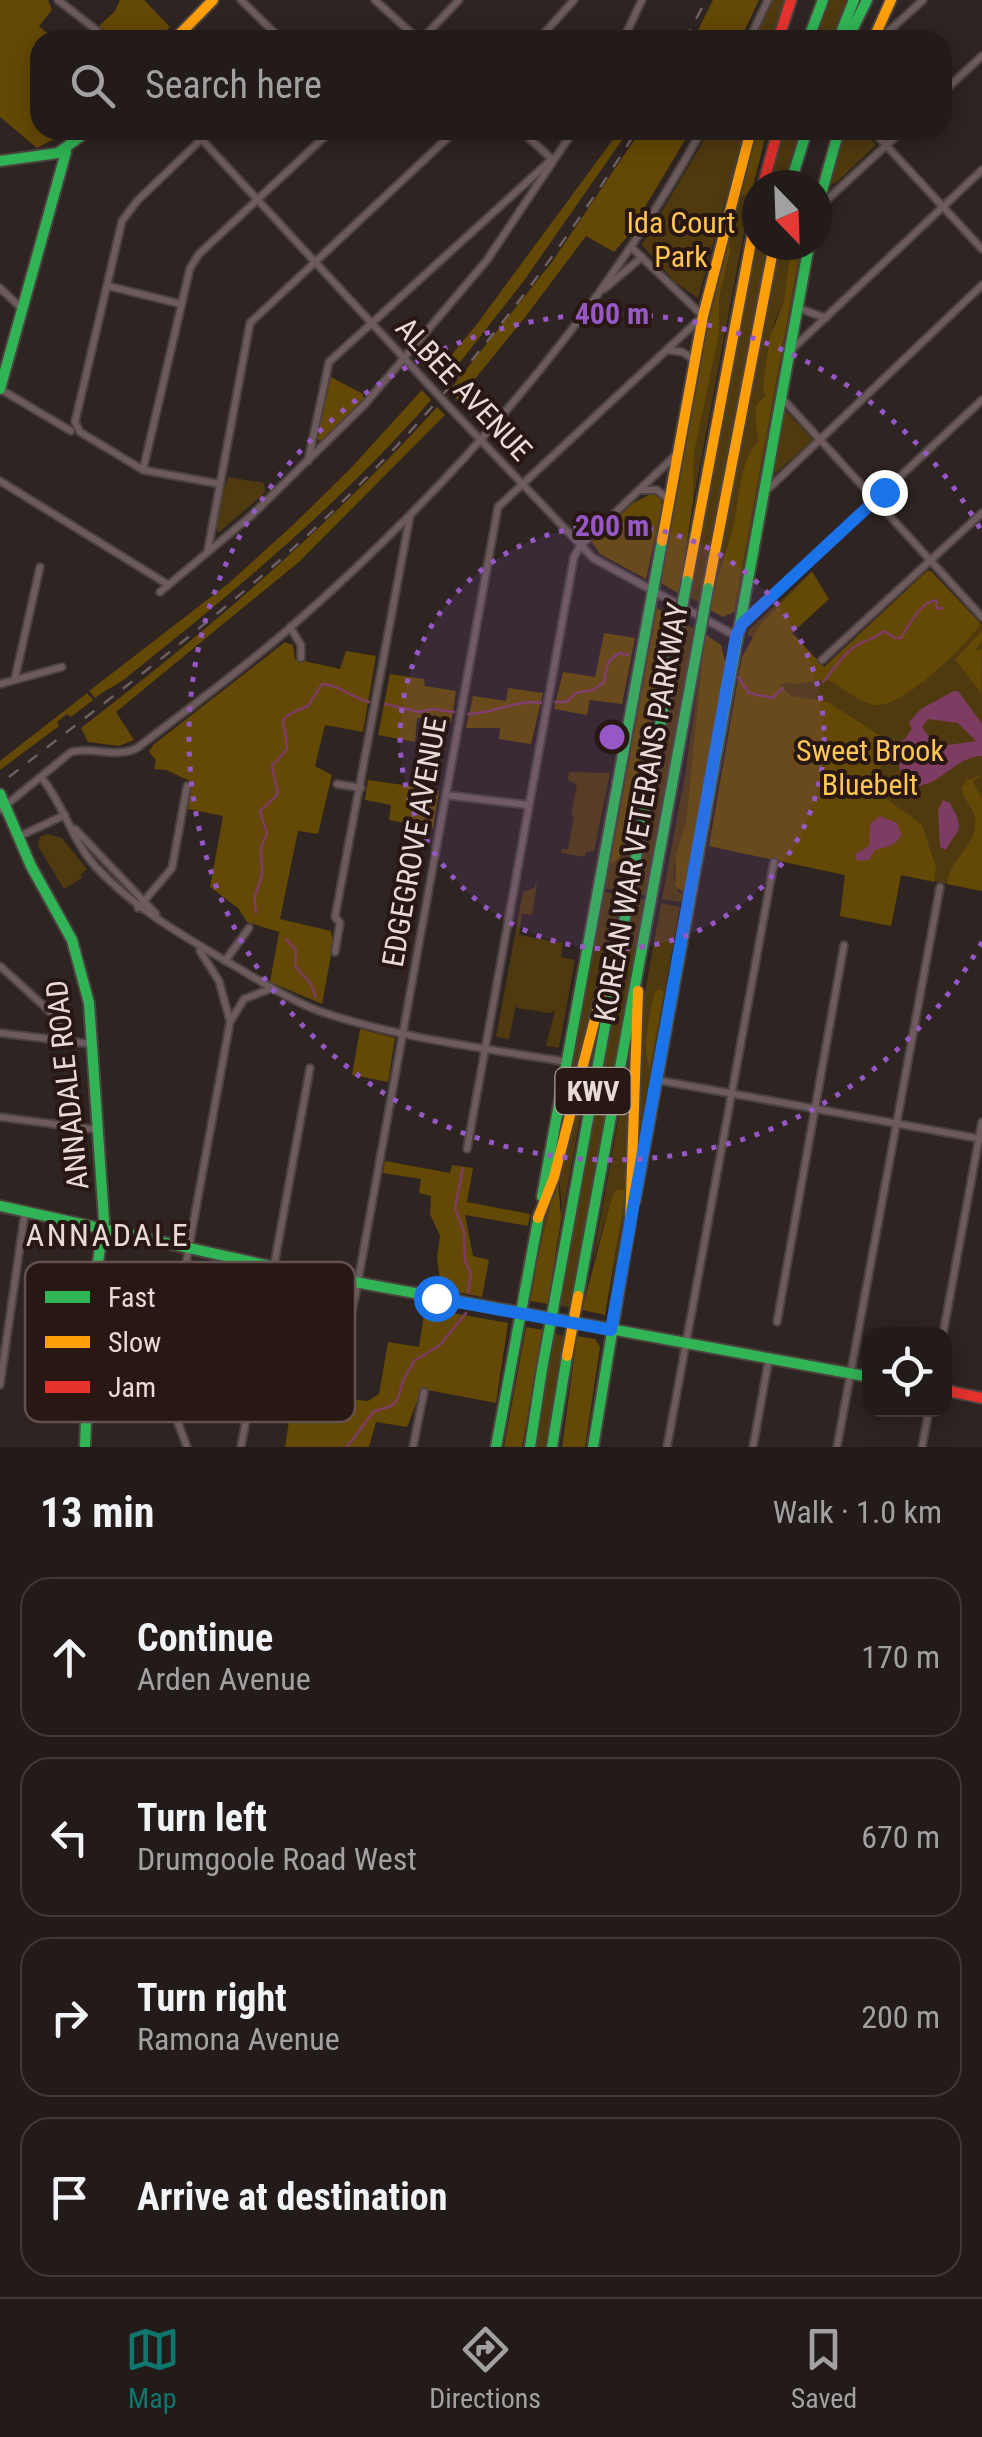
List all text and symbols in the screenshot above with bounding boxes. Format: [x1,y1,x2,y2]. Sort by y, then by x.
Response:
search box [30,30,952,140]
icon: search [65,58,120,113]
text: Search here [145,63,322,107]
north arrow [742,170,832,260]
park label: Ida Court Park [627,205,735,274]
text: 400 m [575,296,649,331]
street label: ALBEE AVENUE [389,310,539,468]
route end [862,470,908,516]
text: 200 m [575,508,649,543]
street label: KOREAN WAR VETERANS PARKWAY [587,600,695,1024]
street label: EDGEGROVE AVENUE [375,715,453,969]
centre of rings [594,719,630,755]
park label: Sweet Brook Bluebelt [796,733,944,802]
street label: ANNADALE ROAD [39,979,95,1191]
road number: KWV [556,1068,630,1114]
district label: ANNADALE [26,1216,190,1254]
legend [25,1262,355,1422]
route start [414,1276,460,1322]
text: Fast [108,1281,155,1314]
text: Slow [108,1326,161,1359]
map controls [862,1327,952,1417]
button: locate [862,1327,952,1417]
text: Jam [108,1371,156,1404]
text: 13 min [40,1488,155,1537]
text: Walk · 1.0 km [773,1493,942,1531]
text: Continue [137,1616,273,1660]
icon: ahead [42,1630,97,1685]
text: 170 m [861,1638,940,1676]
text: Arden Avenue [137,1660,311,1698]
text: Turn left [137,1796,267,1840]
icon: left [42,1810,97,1865]
text: 670 m [861,1818,940,1856]
text: Drumgoole Road West [137,1840,417,1878]
text: Turn right [137,1976,287,2020]
icon: right [42,1990,97,2045]
text: 200 m [861,1998,940,2036]
text: Ramona Avenue [137,2020,340,2058]
icon: arrive [42,2170,97,2225]
text: Arrive at destination [137,2175,447,2219]
tab: Map [125,2322,180,2415]
tab: Directions [429,2322,541,2415]
tab: Saved [791,2322,857,2415]

